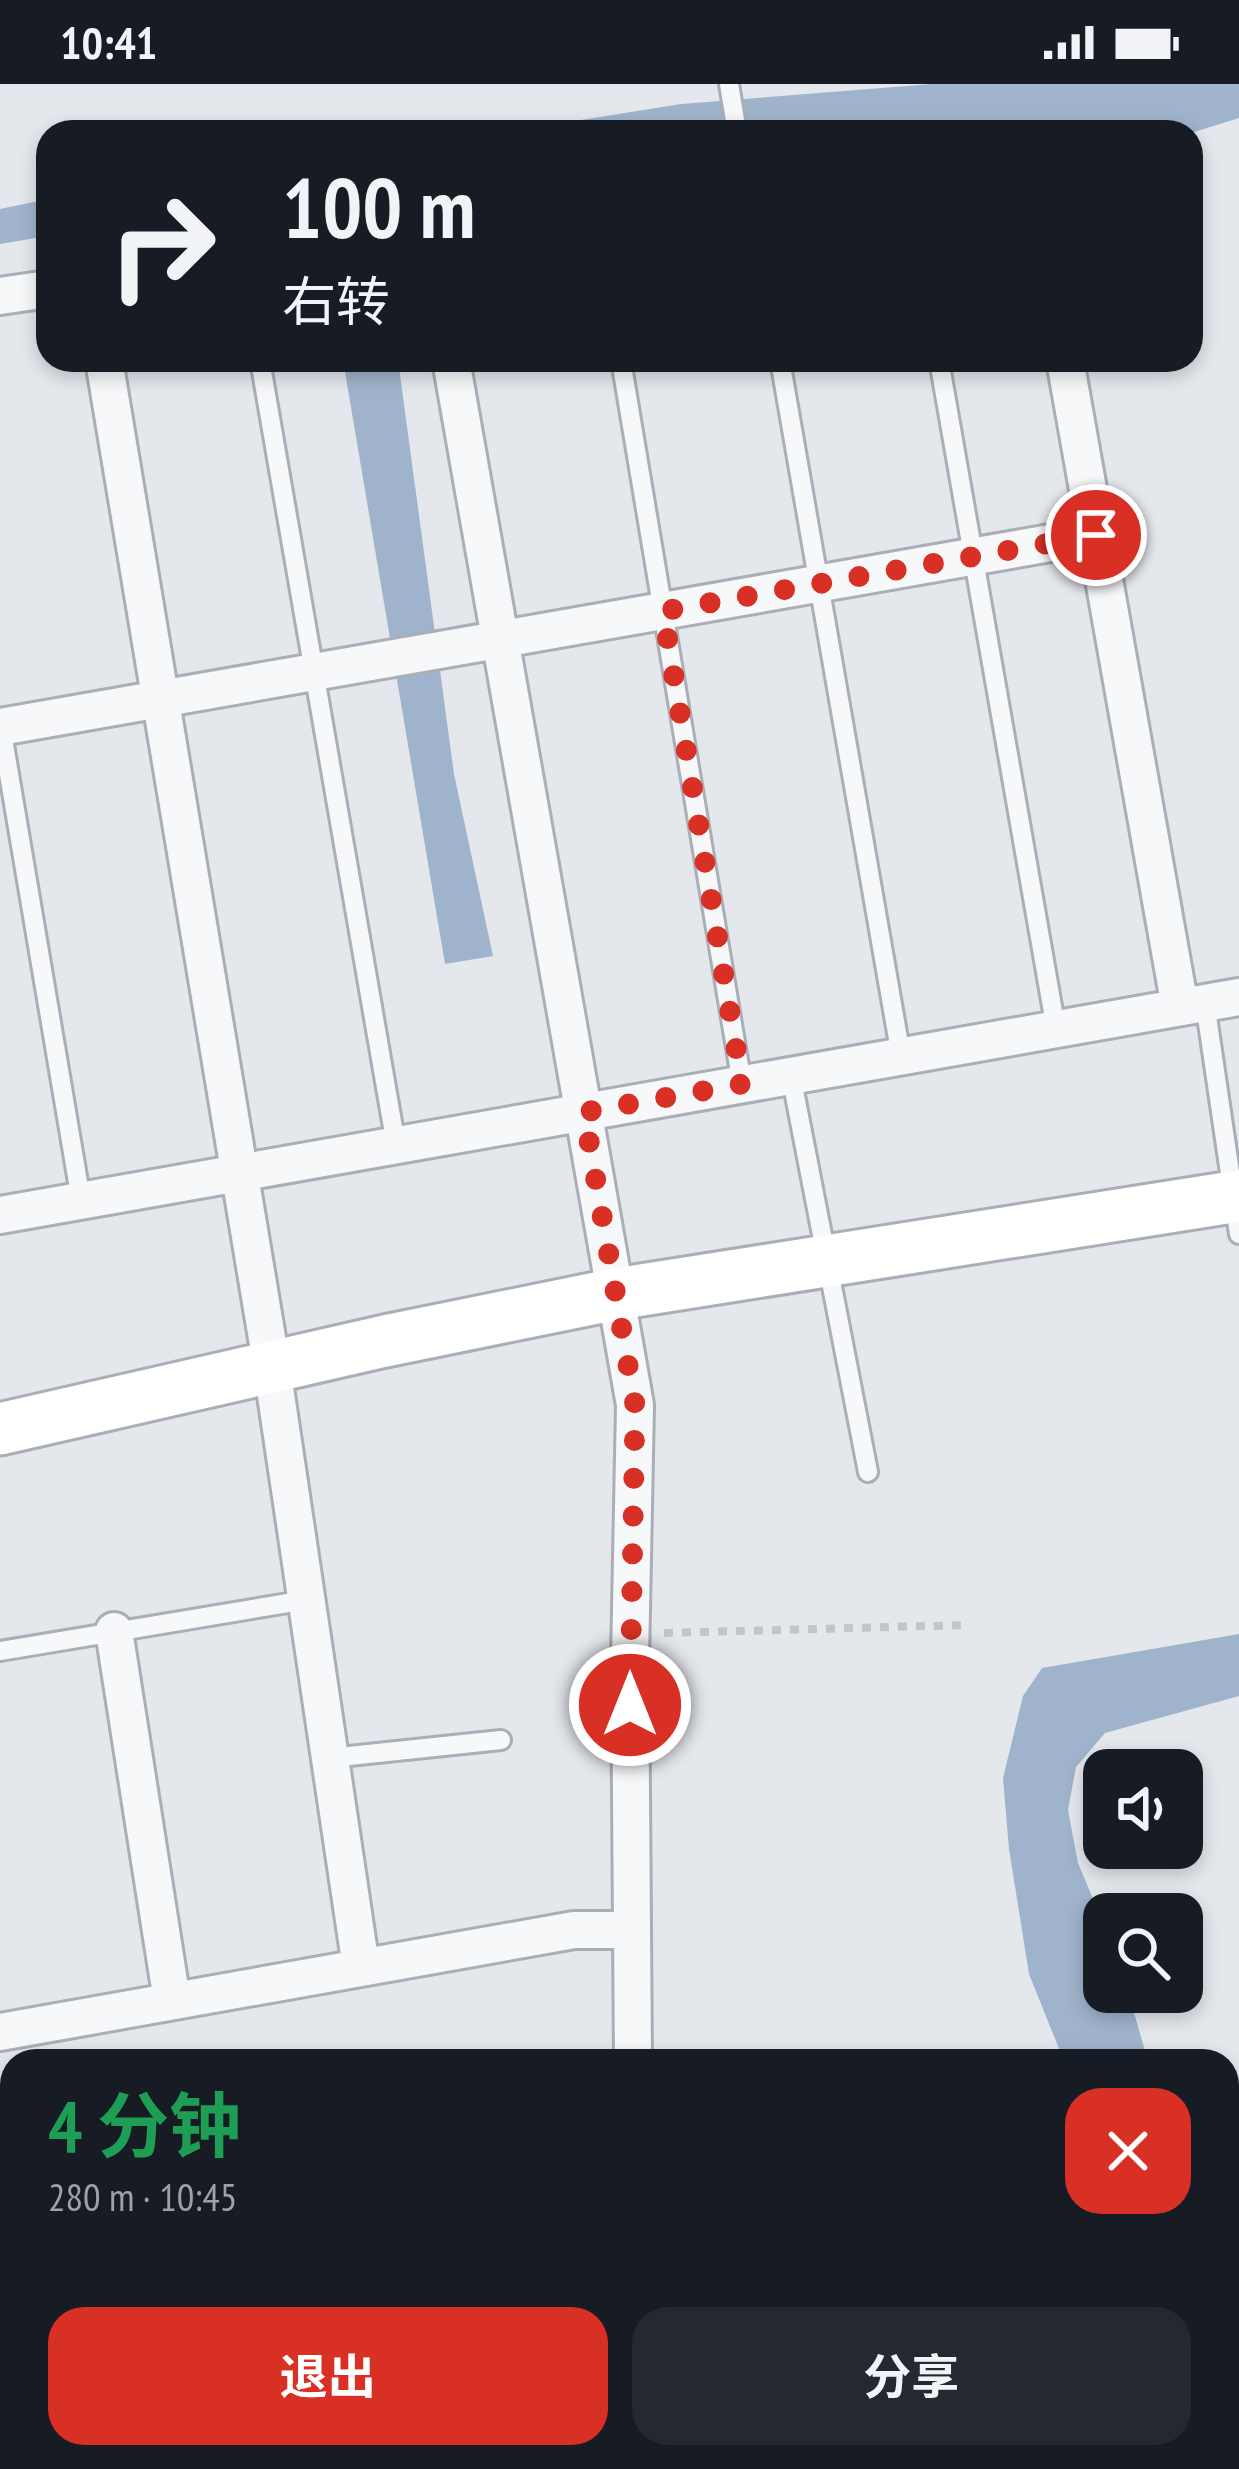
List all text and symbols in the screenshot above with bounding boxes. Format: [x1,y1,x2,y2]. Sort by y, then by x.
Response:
text: 10:41 [60,13,157,71]
text: 100 m [282,152,475,261]
icon: right [84,168,240,324]
text: 右转 [282,266,390,336]
pin [1045,484,1147,586]
icon: arrive [1063,502,1129,568]
position arrow [567,1642,693,1768]
map controls [1083,1749,1203,2013]
button: sound [1083,1749,1203,1869]
button: search [1083,1893,1203,2013]
text: 4 分钟 [48,2079,241,2172]
button: close [1065,2088,1191,2214]
text: 280 m · 10:45 [48,2171,237,2222]
button: 退出 [48,2307,608,2445]
button: 分享 [632,2307,1191,2445]

